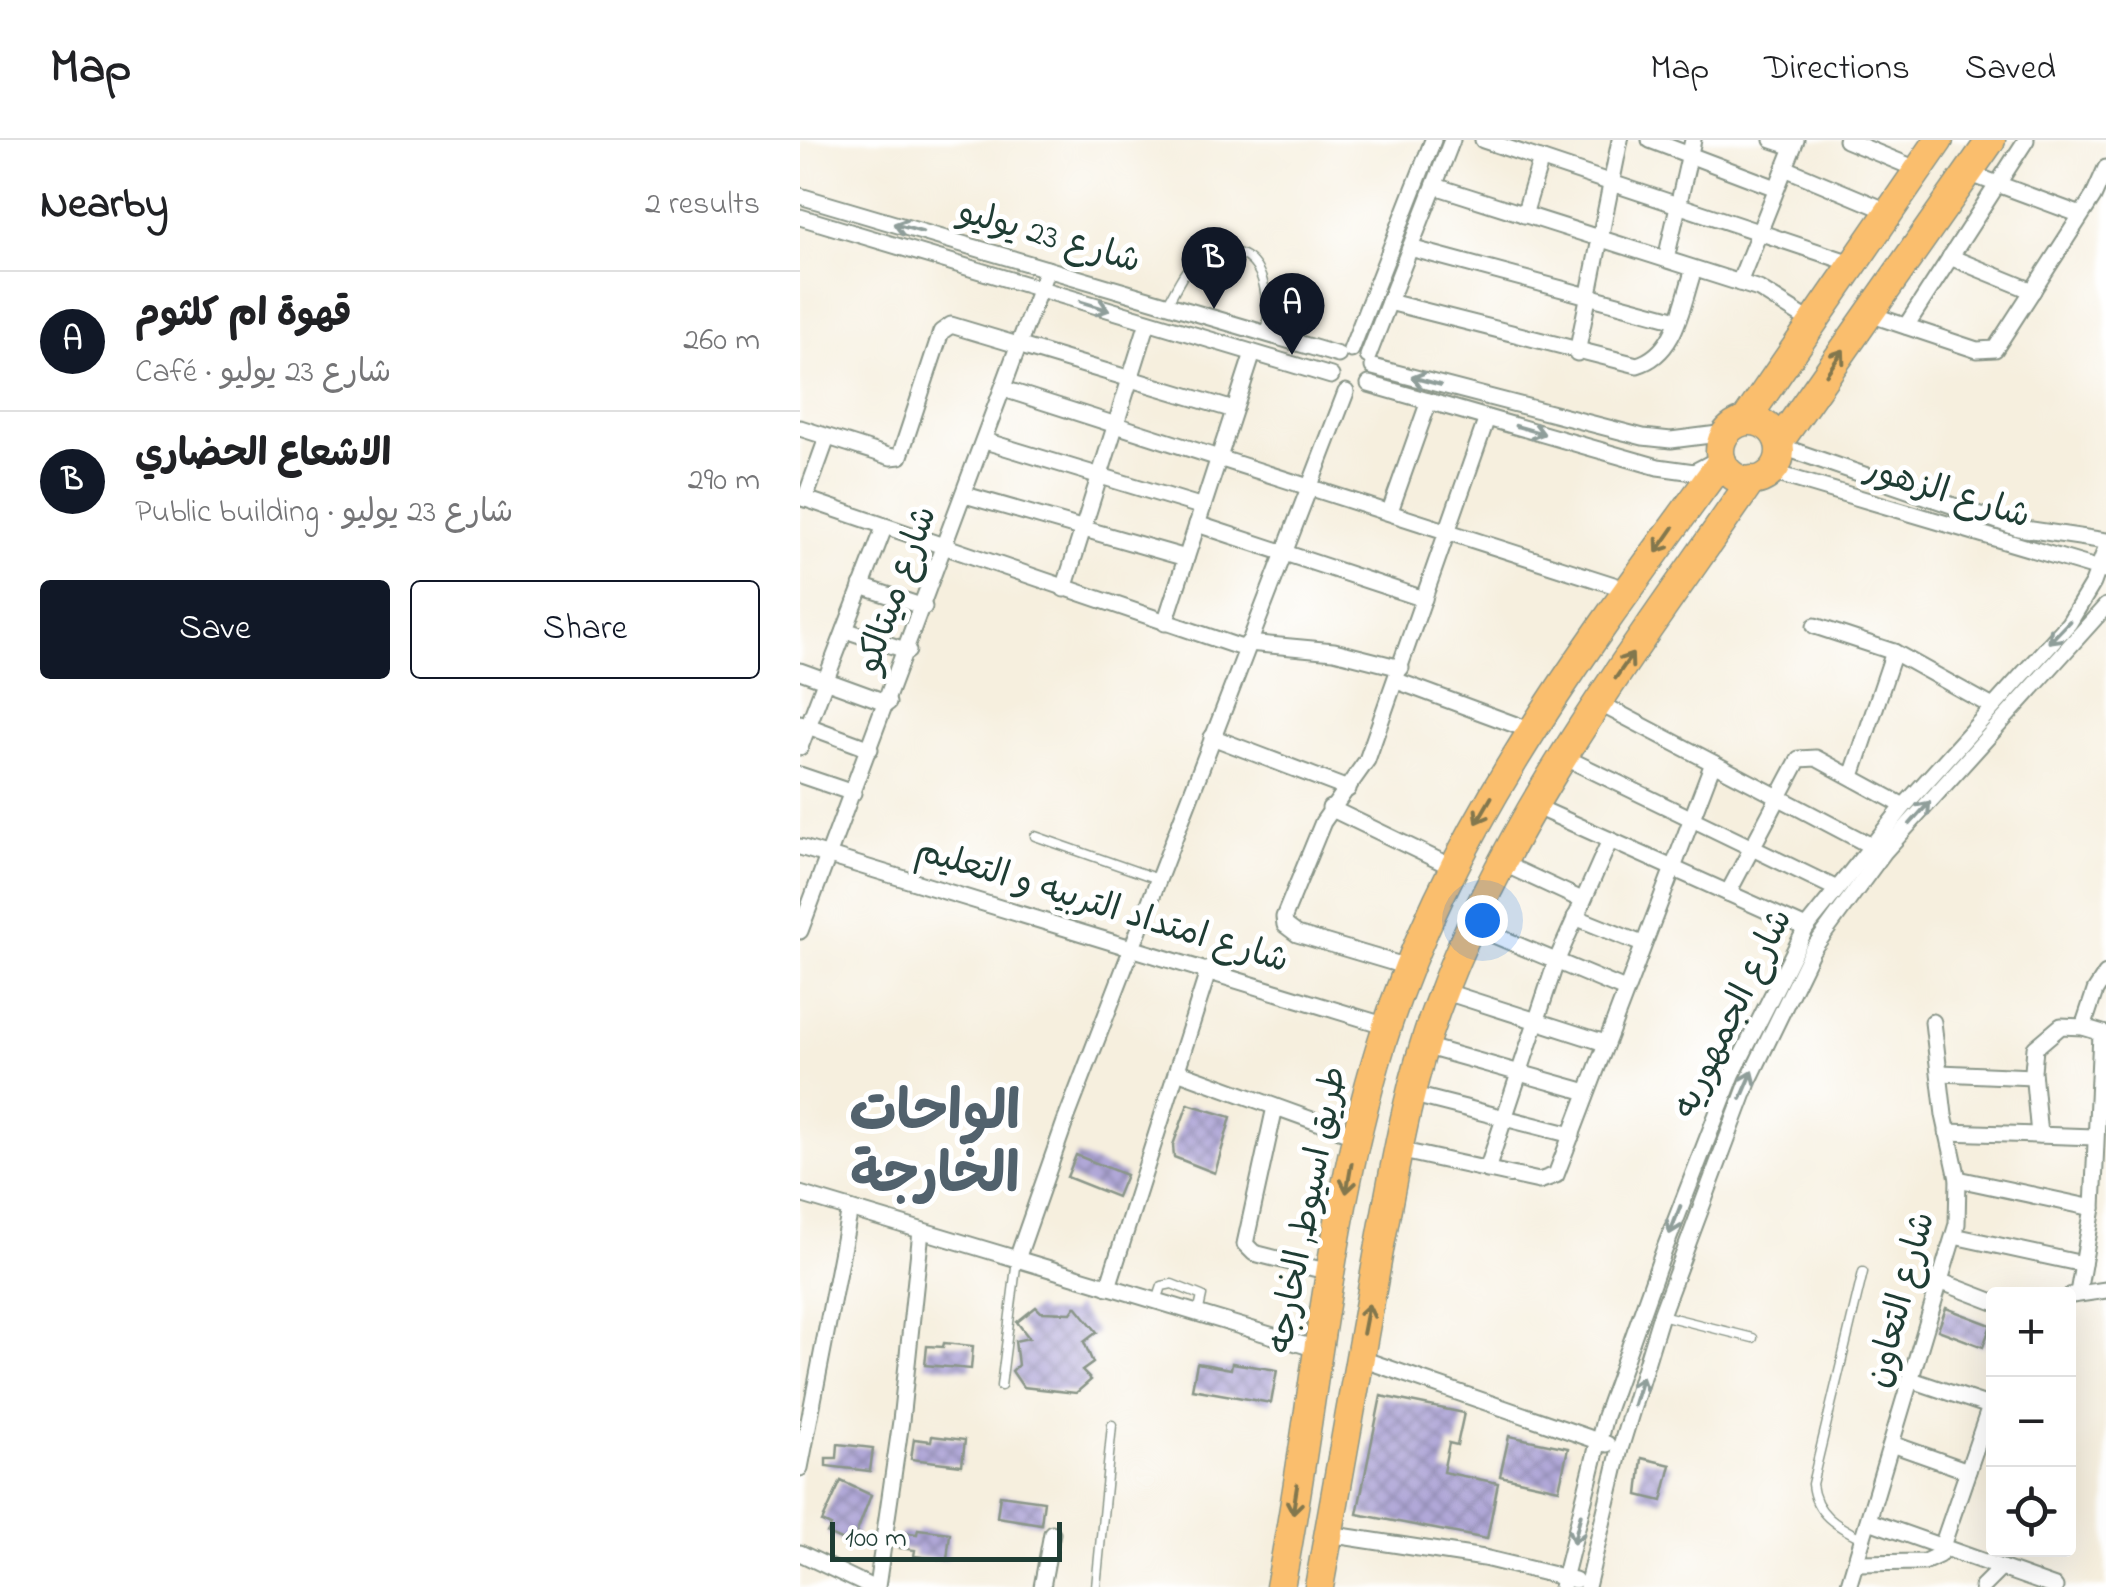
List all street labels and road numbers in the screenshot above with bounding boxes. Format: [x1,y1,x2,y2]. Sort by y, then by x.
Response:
street label: شارع 23 يوليو [950,187,1146,288]
street label: شارع الزهور [1857,444,2036,543]
street label: شارع ميتالكو [843,499,952,683]
street label: شارع امتداد التربيه و التعليم [909,826,1295,988]
street label: شارع الجمهوريه [1661,900,1807,1128]
street label: طريق اسيوط, الخارجه [1256,1062,1362,1358]
street label: شارع التعاون [1854,1206,1950,1394]

